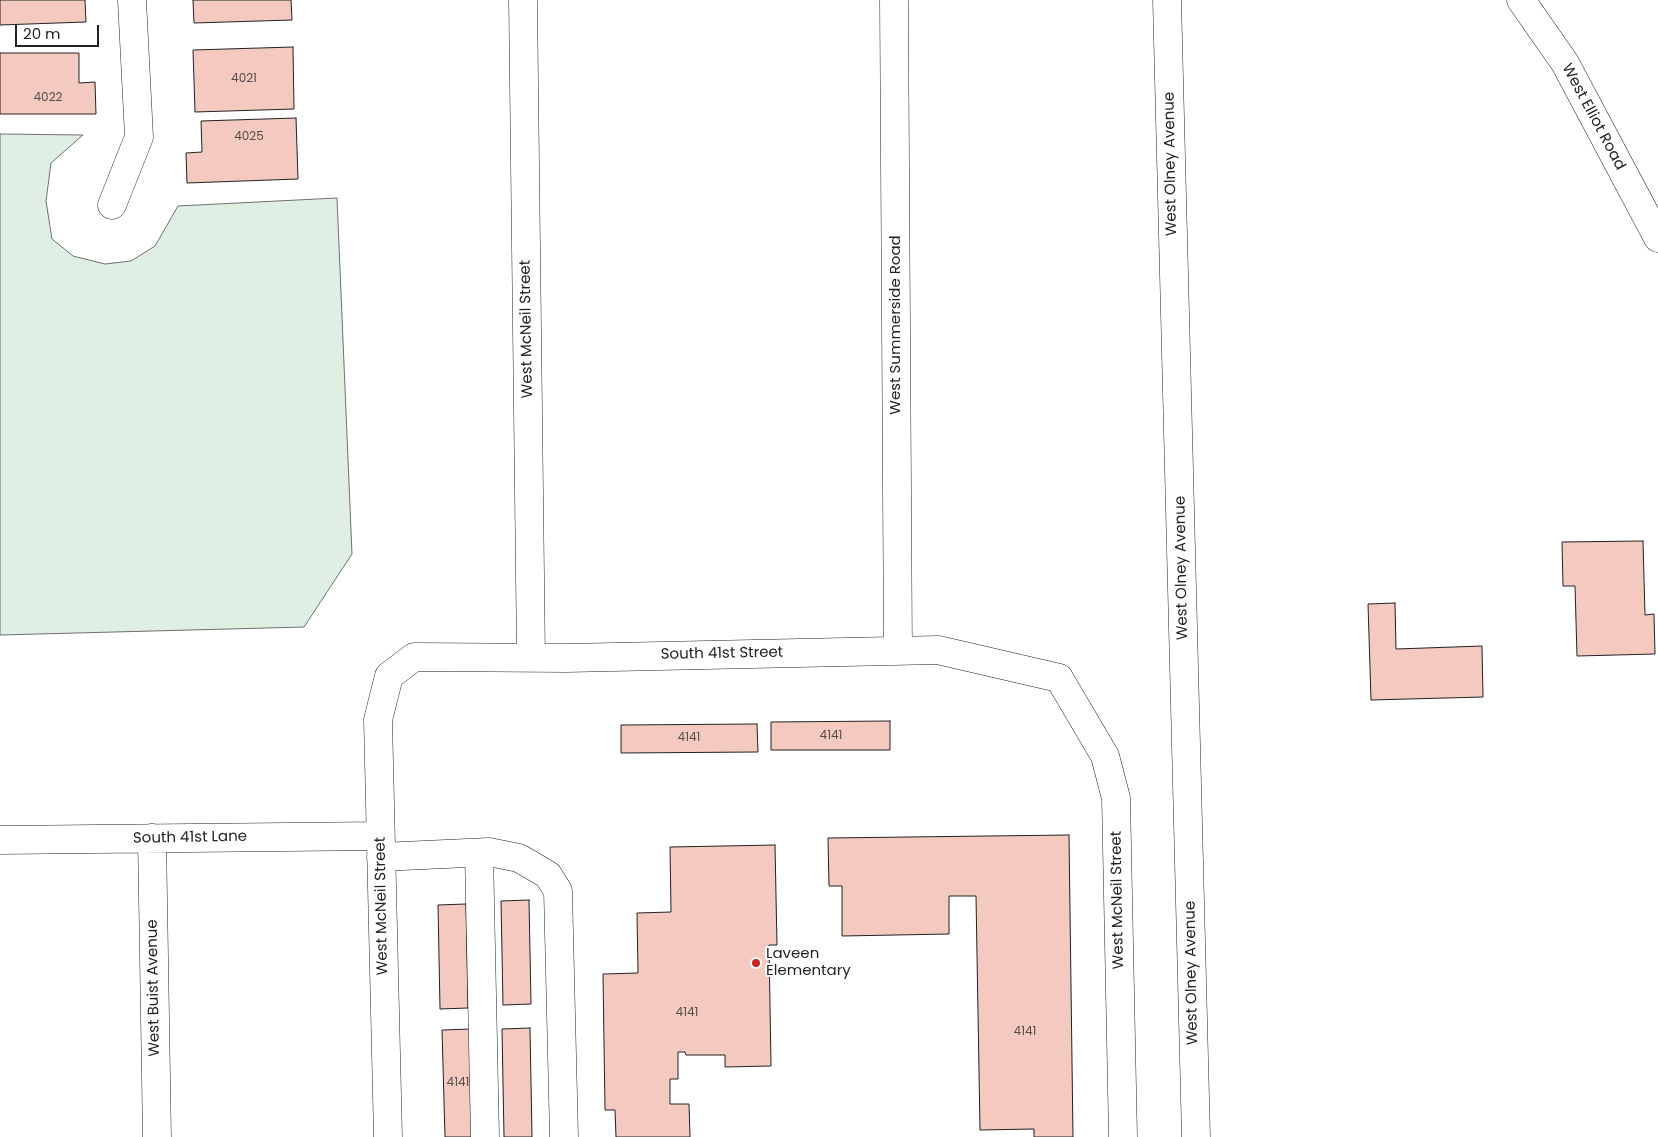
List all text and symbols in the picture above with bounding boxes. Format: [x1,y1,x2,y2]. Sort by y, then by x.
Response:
scale bar [18,15,101,47]
text: 20 m [23,23,61,44]
street label: West Elliot Road [1557,61,1629,173]
house number: 4021 [231,72,257,86]
house number: 4022 [34,91,62,105]
street label: West Olney Avenue [1161,92,1181,236]
house number: 4025 [234,130,264,144]
street label: West Summerside Road [887,235,905,415]
street label: West McNeil Street [517,260,537,398]
street label: West Olney Avenue [1172,496,1192,640]
street label: South 41st Street [661,644,783,664]
house number: 4141 [820,729,842,743]
house number: 4141 [678,731,700,745]
street label: South 41st Lane [133,828,247,848]
street label: West McNeil Street [1108,831,1128,969]
street label: West McNeil Street [372,837,392,975]
street label: West Olney Avenue [1182,901,1202,1045]
street label: West Buist Avenue [144,919,164,1057]
place label: Laveen Elementary [766,945,851,980]
marker: Laveen Elementary [750,957,762,969]
house number: 4141 [676,1006,698,1020]
house number: 4141 [1014,1025,1036,1039]
house number: 4141 [447,1076,469,1090]

